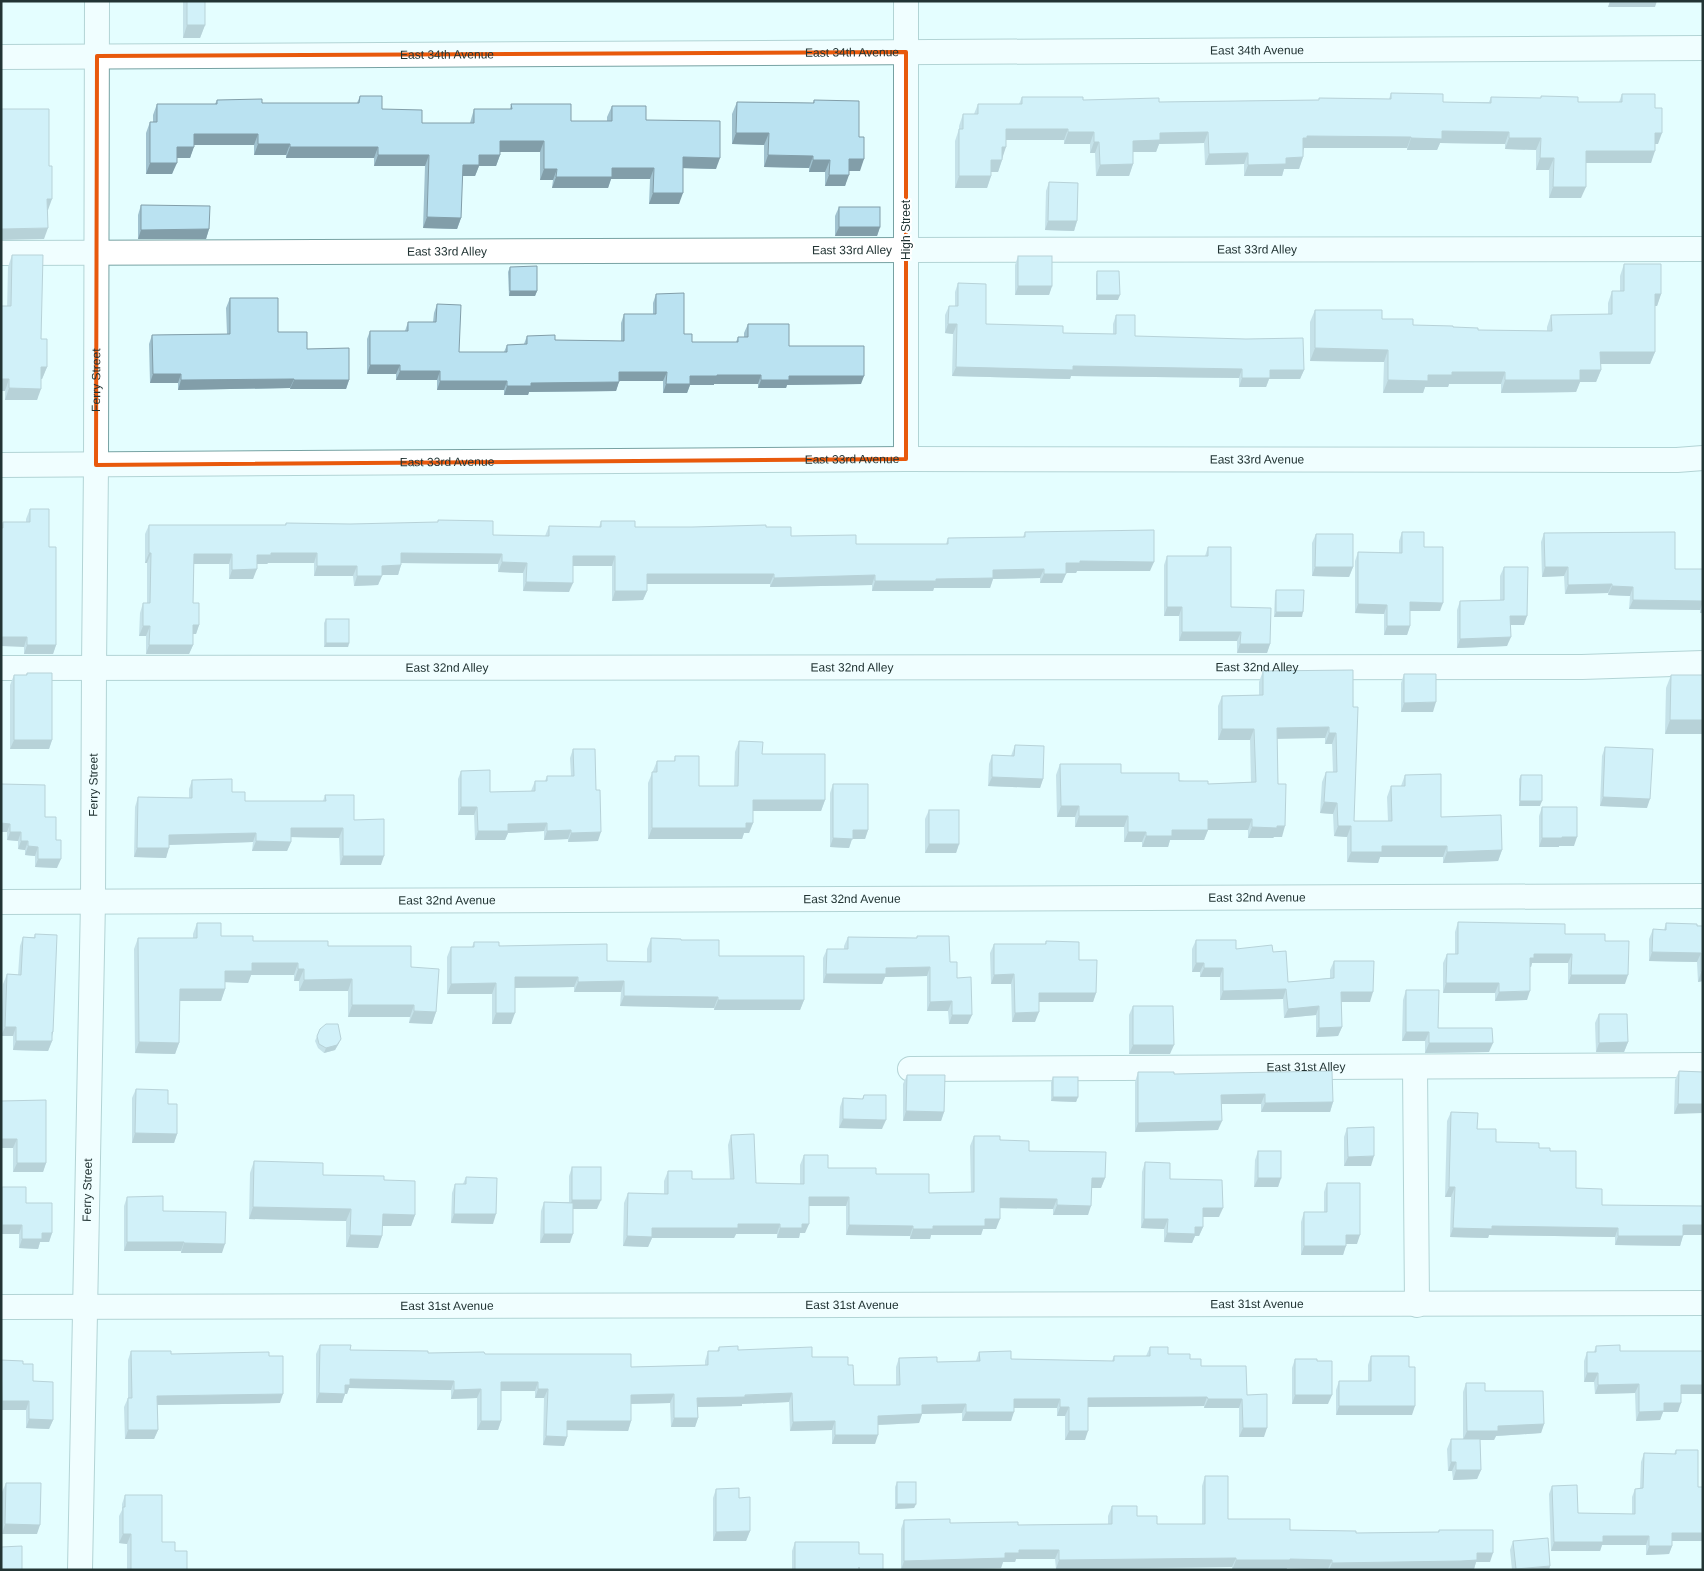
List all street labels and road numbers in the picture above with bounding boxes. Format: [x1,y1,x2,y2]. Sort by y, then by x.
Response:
street label: East 34th Avenue [1210,43,1304,58]
street label: East 34th Avenue [805,45,899,60]
street label: East 34th Avenue [400,47,494,62]
street label: High Street [899,199,913,260]
street label: East 33rd Alley [812,243,892,257]
street label: East 33rd Alley [1217,243,1297,257]
street label: East 33rd Alley [407,244,487,259]
street label: Ferry Street [89,348,103,412]
street label: East 33rd Avenue [805,452,900,467]
street label: East 33rd Avenue [1210,452,1305,467]
street label: East 33rd Avenue [400,455,495,469]
street label: East 32nd Alley [811,660,893,674]
street label: East 32nd Alley [1216,660,1298,674]
street label: East 32nd Alley [406,661,488,675]
street label: Ferry Street [86,753,101,817]
street label: East 32nd Avenue [1208,890,1306,905]
street label: East 32nd Avenue [803,892,901,906]
street label: East 32nd Avenue [398,893,496,908]
street label: East 31st Alley [1267,1060,1345,1074]
street label: Ferry Street [80,1158,95,1222]
street label: East 31st Avenue [1210,1297,1304,1311]
street label: East 31st Avenue [805,1298,899,1312]
street label: East 31st Avenue [400,1299,494,1313]

